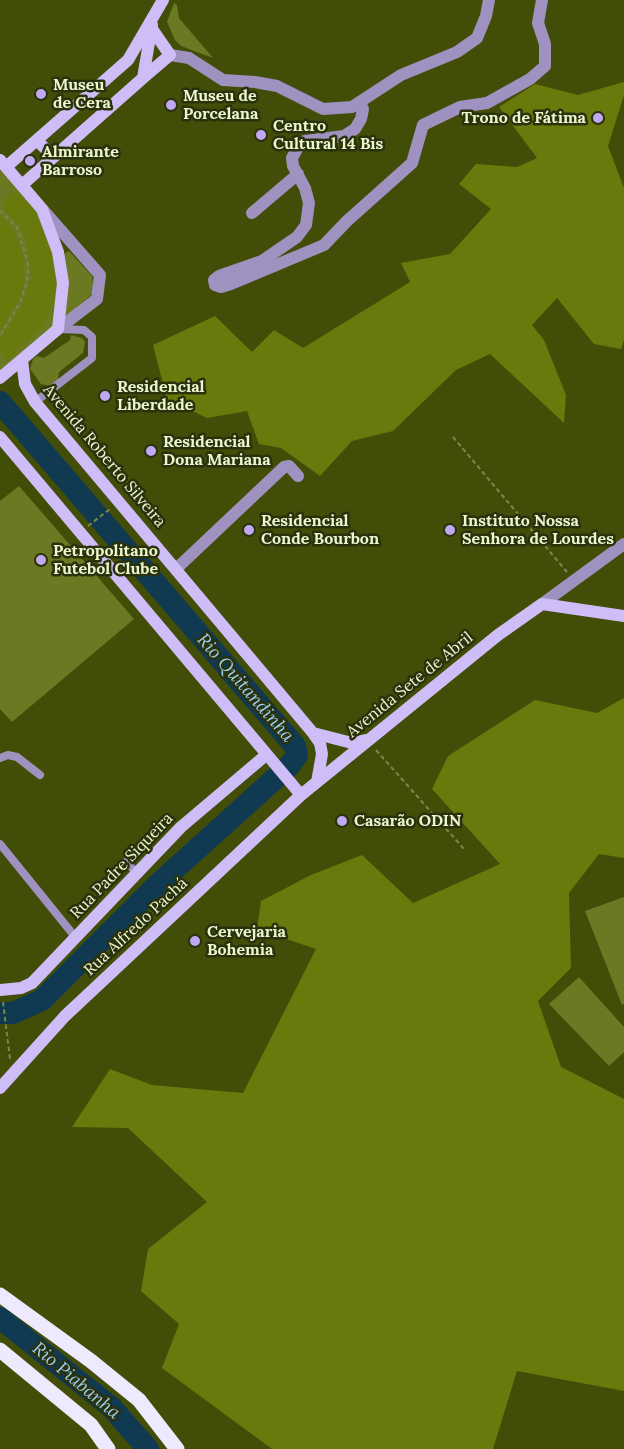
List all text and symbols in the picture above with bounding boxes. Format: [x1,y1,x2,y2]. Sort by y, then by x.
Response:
place label: Museu de Cera [53,75,111,113]
place label: Museu de Porcelana [183,86,258,124]
marker: Museu de Cera [34,87,48,101]
marker: Museu de Porcelana [164,98,178,112]
place label: Trono de Fátima [461,108,586,128]
marker: Trono de Fátima [591,111,605,125]
place label: Centro Cultural 14 Bis [273,116,383,154]
marker: Centro Cultural 14 Bis [254,128,268,142]
place label: Almirante Barroso [42,142,119,180]
marker: Almirante Barroso [23,154,37,168]
place label: Residencial Liberdade [117,377,205,415]
street label: Avenida Roberto Silveira [39,381,169,531]
marker: Residencial Liberdade [98,389,112,403]
place label: Residencial Dona Mariana [163,432,271,470]
marker: Residencial Dona Mariana [144,444,158,458]
place label: Residencial Conde Bourbon [261,511,379,549]
place label: Instituto Nossa Senhora de Lourdes [462,511,614,549]
marker: Residencial Conde Bourbon [242,523,256,537]
marker: Instituto Nossa Senhora de Lourdes [443,523,457,537]
place label: Petropolitano Futebol Clube [53,541,158,579]
marker: Petropolitano Futebol Clube [34,553,48,567]
street label: Avenida Sete de Abril [343,628,477,742]
water label: Rio Quitandinha [192,629,298,747]
street label: Rua Padre Siqueira [67,809,177,923]
place label: Casarão ODIN [354,811,461,831]
marker: Casarão ODIN [335,814,349,828]
street label: Rua Alfredo Pachá [80,874,192,980]
place label: Cervejaria Bohemia [207,922,286,960]
marker: Cervejaria Bohemia [188,934,202,948]
water label: Rio Piabanha [28,1338,124,1424]

